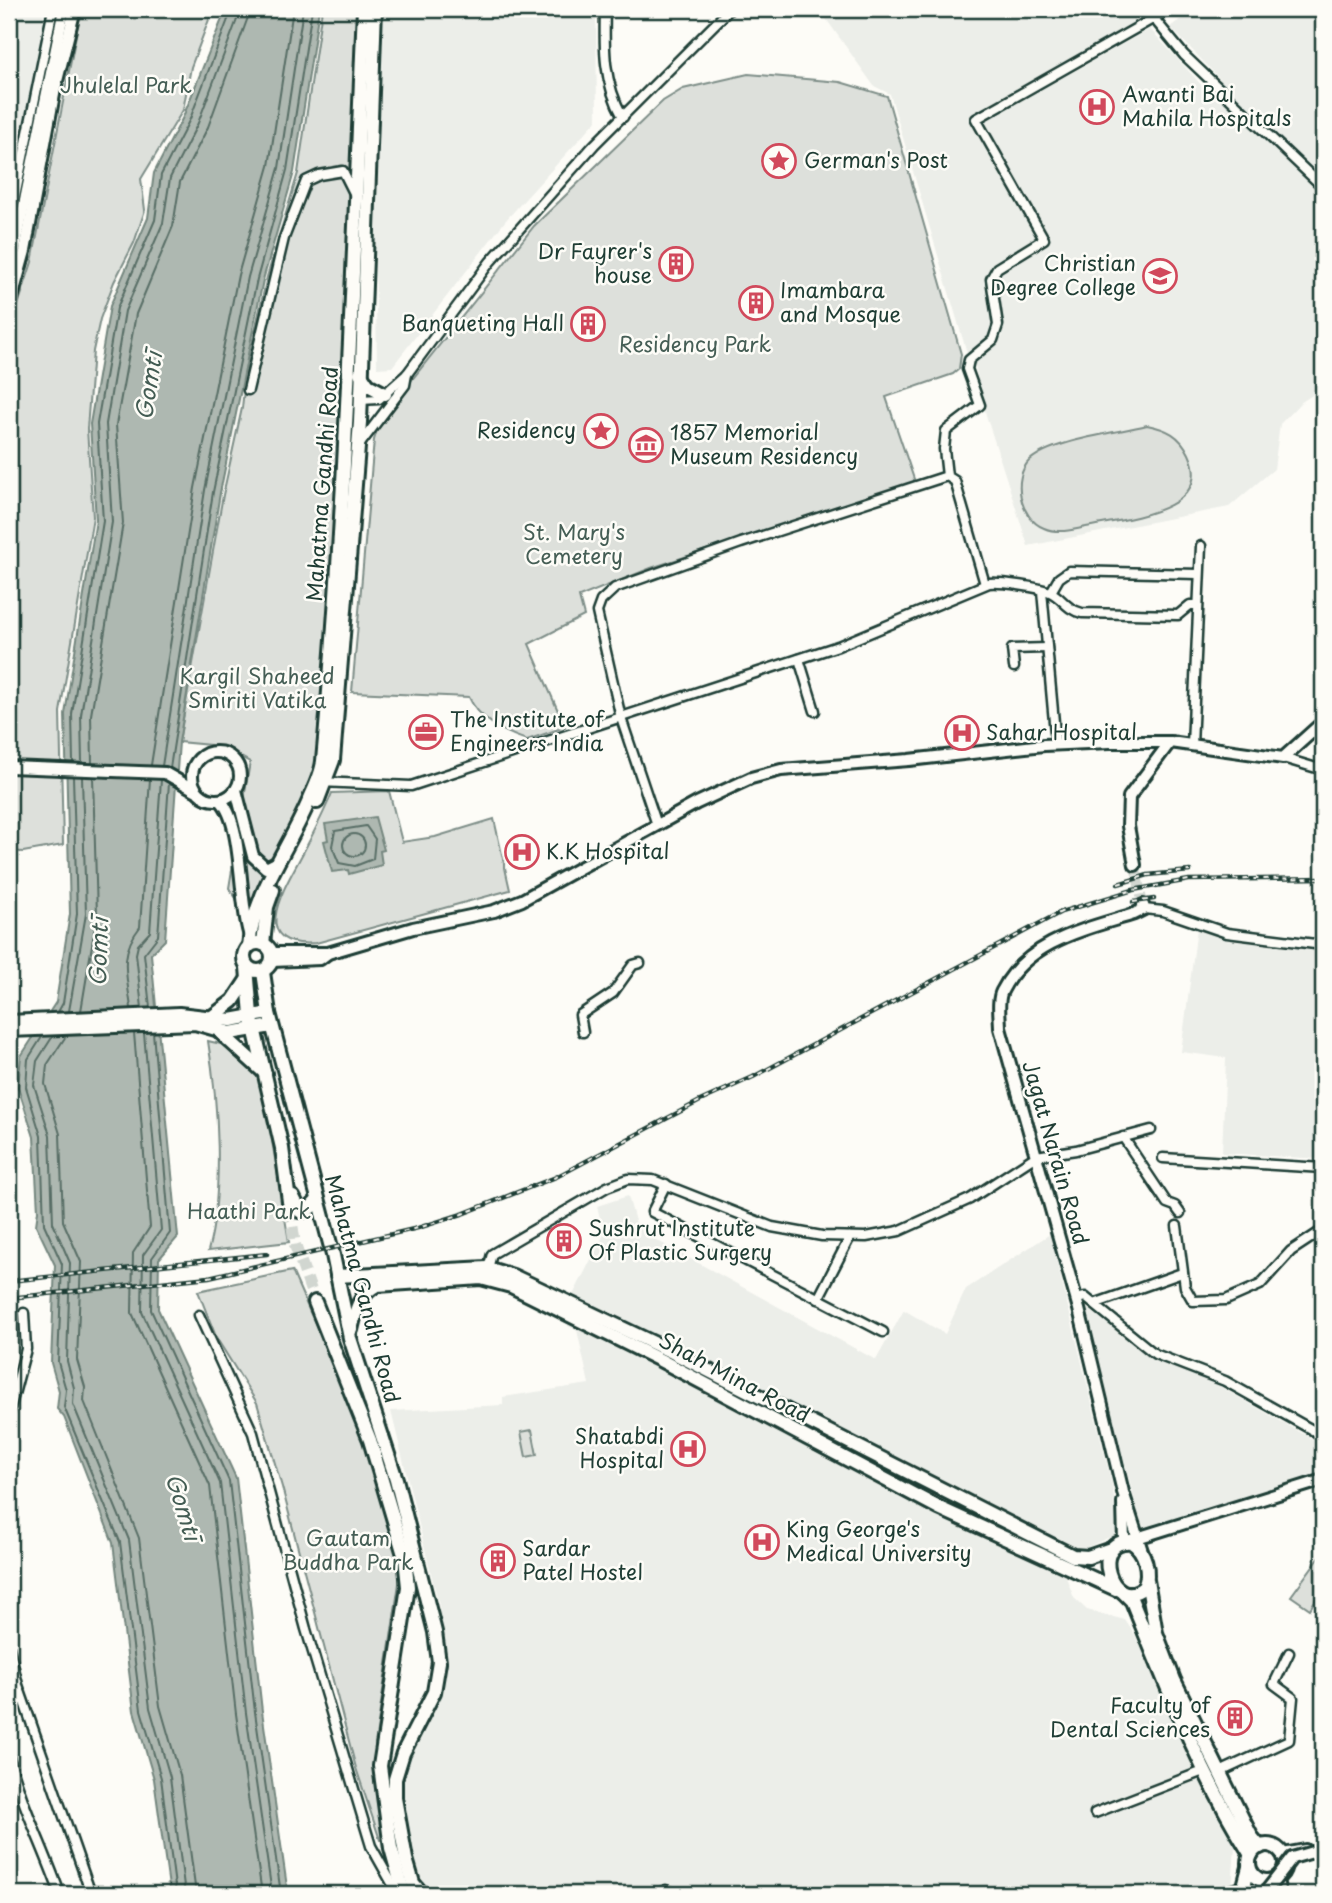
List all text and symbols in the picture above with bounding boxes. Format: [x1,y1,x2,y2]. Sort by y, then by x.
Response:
park label: Jhulelal Park [60,68,192,100]
place label: Awanti Bai Mahila Hospitals [1122,77,1291,133]
hospital icon: Awanti Bai Mahila Hospitals [1078,88,1116,126]
place icon: German's Post [760,142,798,180]
place label: German's Post [804,143,948,175]
place label: Dr Fayrer's house [538,234,652,290]
building icon: Dr Fayrer's house [657,245,695,283]
place label: Christian Degree College [990,246,1136,302]
school or university icon: Christian Degree College [1141,257,1179,295]
place label: Imambara and Mosque [780,273,901,329]
building icon: Imambara and Mosque [737,284,775,322]
building icon: Banqueting Hall [569,305,607,343]
place label: Banqueting Hall [402,306,564,338]
park label: Residency Park [619,327,771,359]
water label: Gomtī [125,344,171,422]
street label: Mahatma Gandhi Road [297,365,345,603]
place icon: Residency [582,412,620,450]
place label: Residency [477,413,576,445]
place label: 1857 Memorial Museum Residency [670,415,858,471]
museum icon: 1857 Memorial Museum Residency [627,426,665,464]
park label: St. Mary's Cemetery [523,515,625,571]
park label: Kargil Shaheed Smiriti Vatika [179,659,335,715]
place label: The Institute of Engineers India [450,702,605,758]
office icon: The Institute of Engineers India [407,713,445,751]
hospital icon: Sahar Hospital [943,714,981,752]
place label: Sahar Hospital [986,715,1137,747]
hospital icon: K.K Hospital [503,833,541,871]
place label: K.K Hospital [546,834,670,866]
water label: Gomtī [79,911,116,987]
street label: Jagat Narain Road [1015,1057,1099,1248]
street label: Mahatma Gandhi Road [318,1170,410,1407]
park label: Haathi Park [187,1194,311,1226]
place label: Sushrut Institute Of Plastic Surgery [588,1211,772,1267]
building icon: Sushrut Institute Of Plastic Surgery [545,1222,583,1260]
street label: Shah Mina Road [654,1323,816,1430]
place label: Shatabdi Hospital [575,1419,664,1475]
hospital icon: Shatabdi Hospital [669,1430,707,1468]
water label: Gomtī [158,1469,213,1550]
place label: King George's Medical University [786,1512,972,1568]
park label: Gautam Buddha Park [282,1521,414,1577]
hospital icon: King George's Medical University [743,1523,781,1561]
place label: Sardar Patel Hostel [522,1531,643,1587]
building icon: Sardar Patel Hostel [479,1542,517,1580]
place label: Faculty of Dental Sciences [1050,1688,1212,1744]
building icon: Faculty of Dental Sciences [1216,1699,1254,1737]

